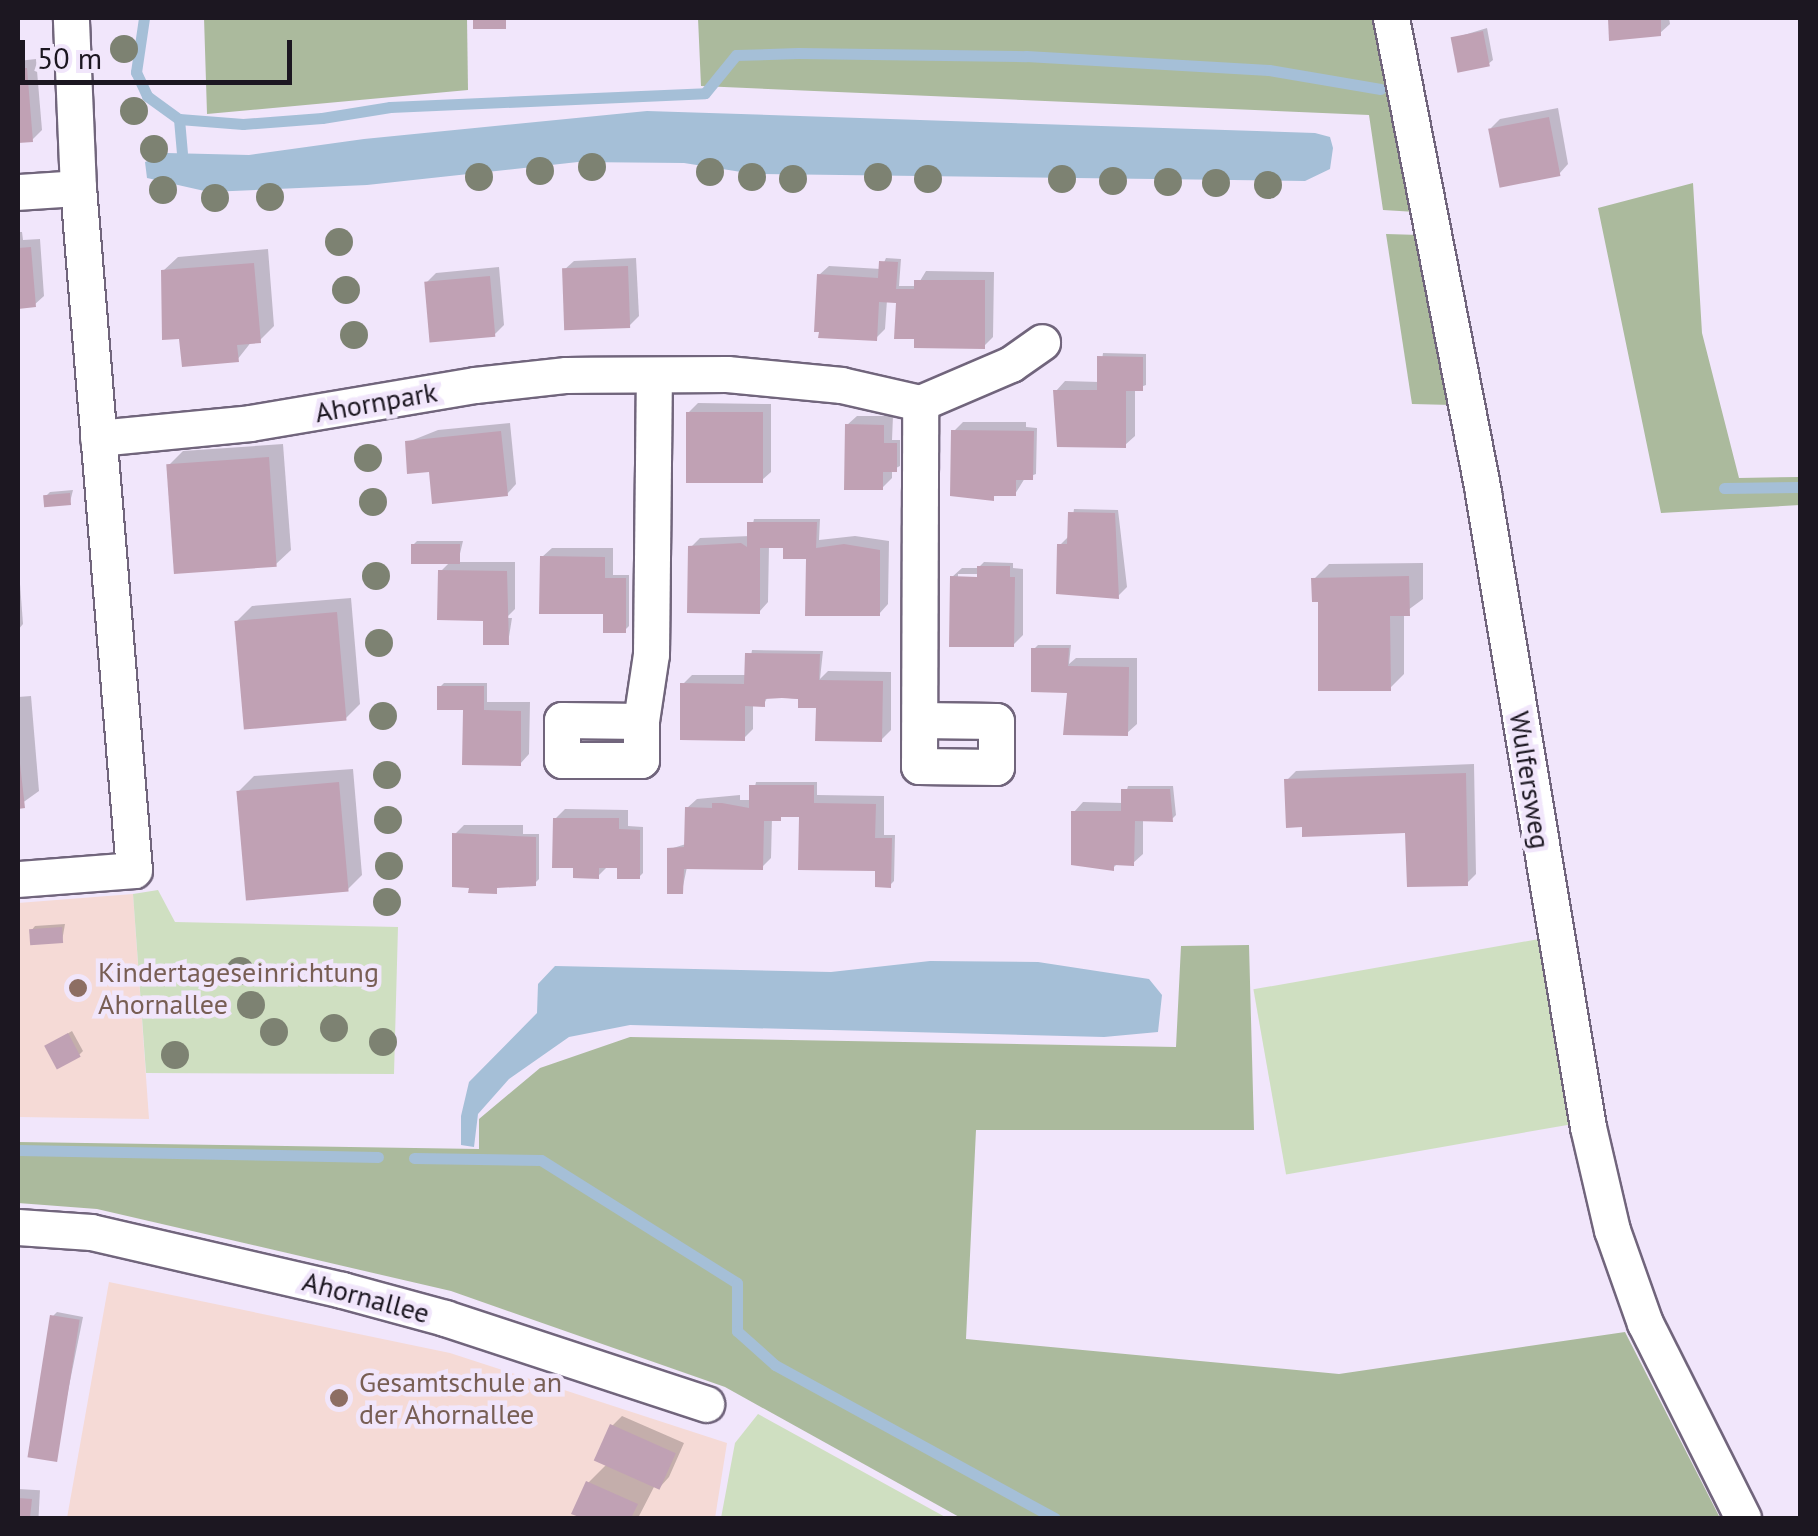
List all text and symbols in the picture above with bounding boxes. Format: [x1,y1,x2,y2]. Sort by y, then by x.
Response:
scale bar [25,20,298,82]
text: 50 m [37,38,102,77]
street label: Ahornpark [312,375,440,429]
street label: Wulfersweg [1503,709,1557,851]
place label: Kindertageseinrichtung Ahornallee [98,955,379,1021]
marker: Kindertageseinrichtung Ahornallee [67,977,89,999]
street label: Ahornallee [299,1264,433,1330]
place label: Gesamtschule an der Ahornallee [359,1365,562,1431]
marker: Gesamtschule an der Ahornallee [328,1387,350,1409]

